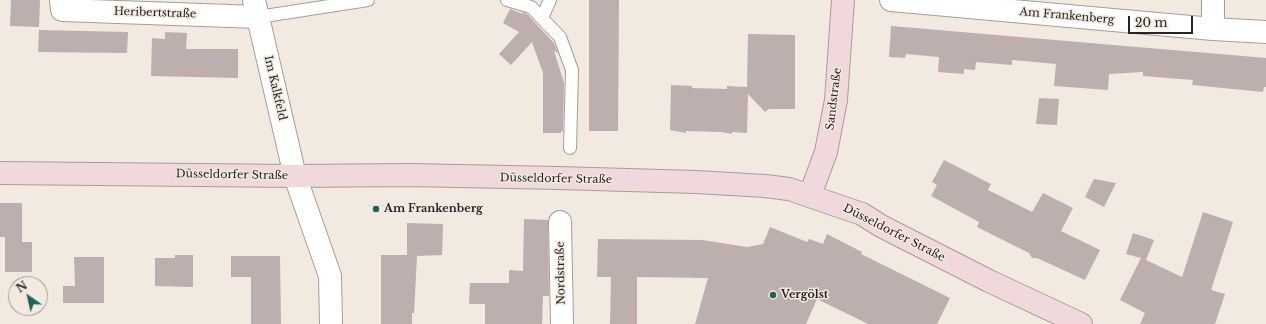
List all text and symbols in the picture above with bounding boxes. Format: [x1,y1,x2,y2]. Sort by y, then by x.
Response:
street label: Heribertstraße [114,5,196,21]
street label: Am Frankenberg [1019,5,1115,27]
scale bar [1130,8,1195,34]
text: 20 m [1135,15,1167,30]
street label: Im Kalkfeld [261,54,289,122]
street label: Sandstraße [824,67,844,131]
street label: Düsseldorfer Straße [176,167,288,183]
street label: Düsseldorfer Straße [500,171,612,187]
place label: Am Frankenberg [384,202,483,216]
street label: Düsseldorfer Straße [841,202,947,264]
marker: Am Frankenberg [371,204,381,214]
street label: Nordstraße [554,241,568,305]
north arrow [8,276,48,316]
text: N [14,278,30,296]
place label: Vergölst [781,288,828,302]
marker: Vergölst [768,290,778,300]

